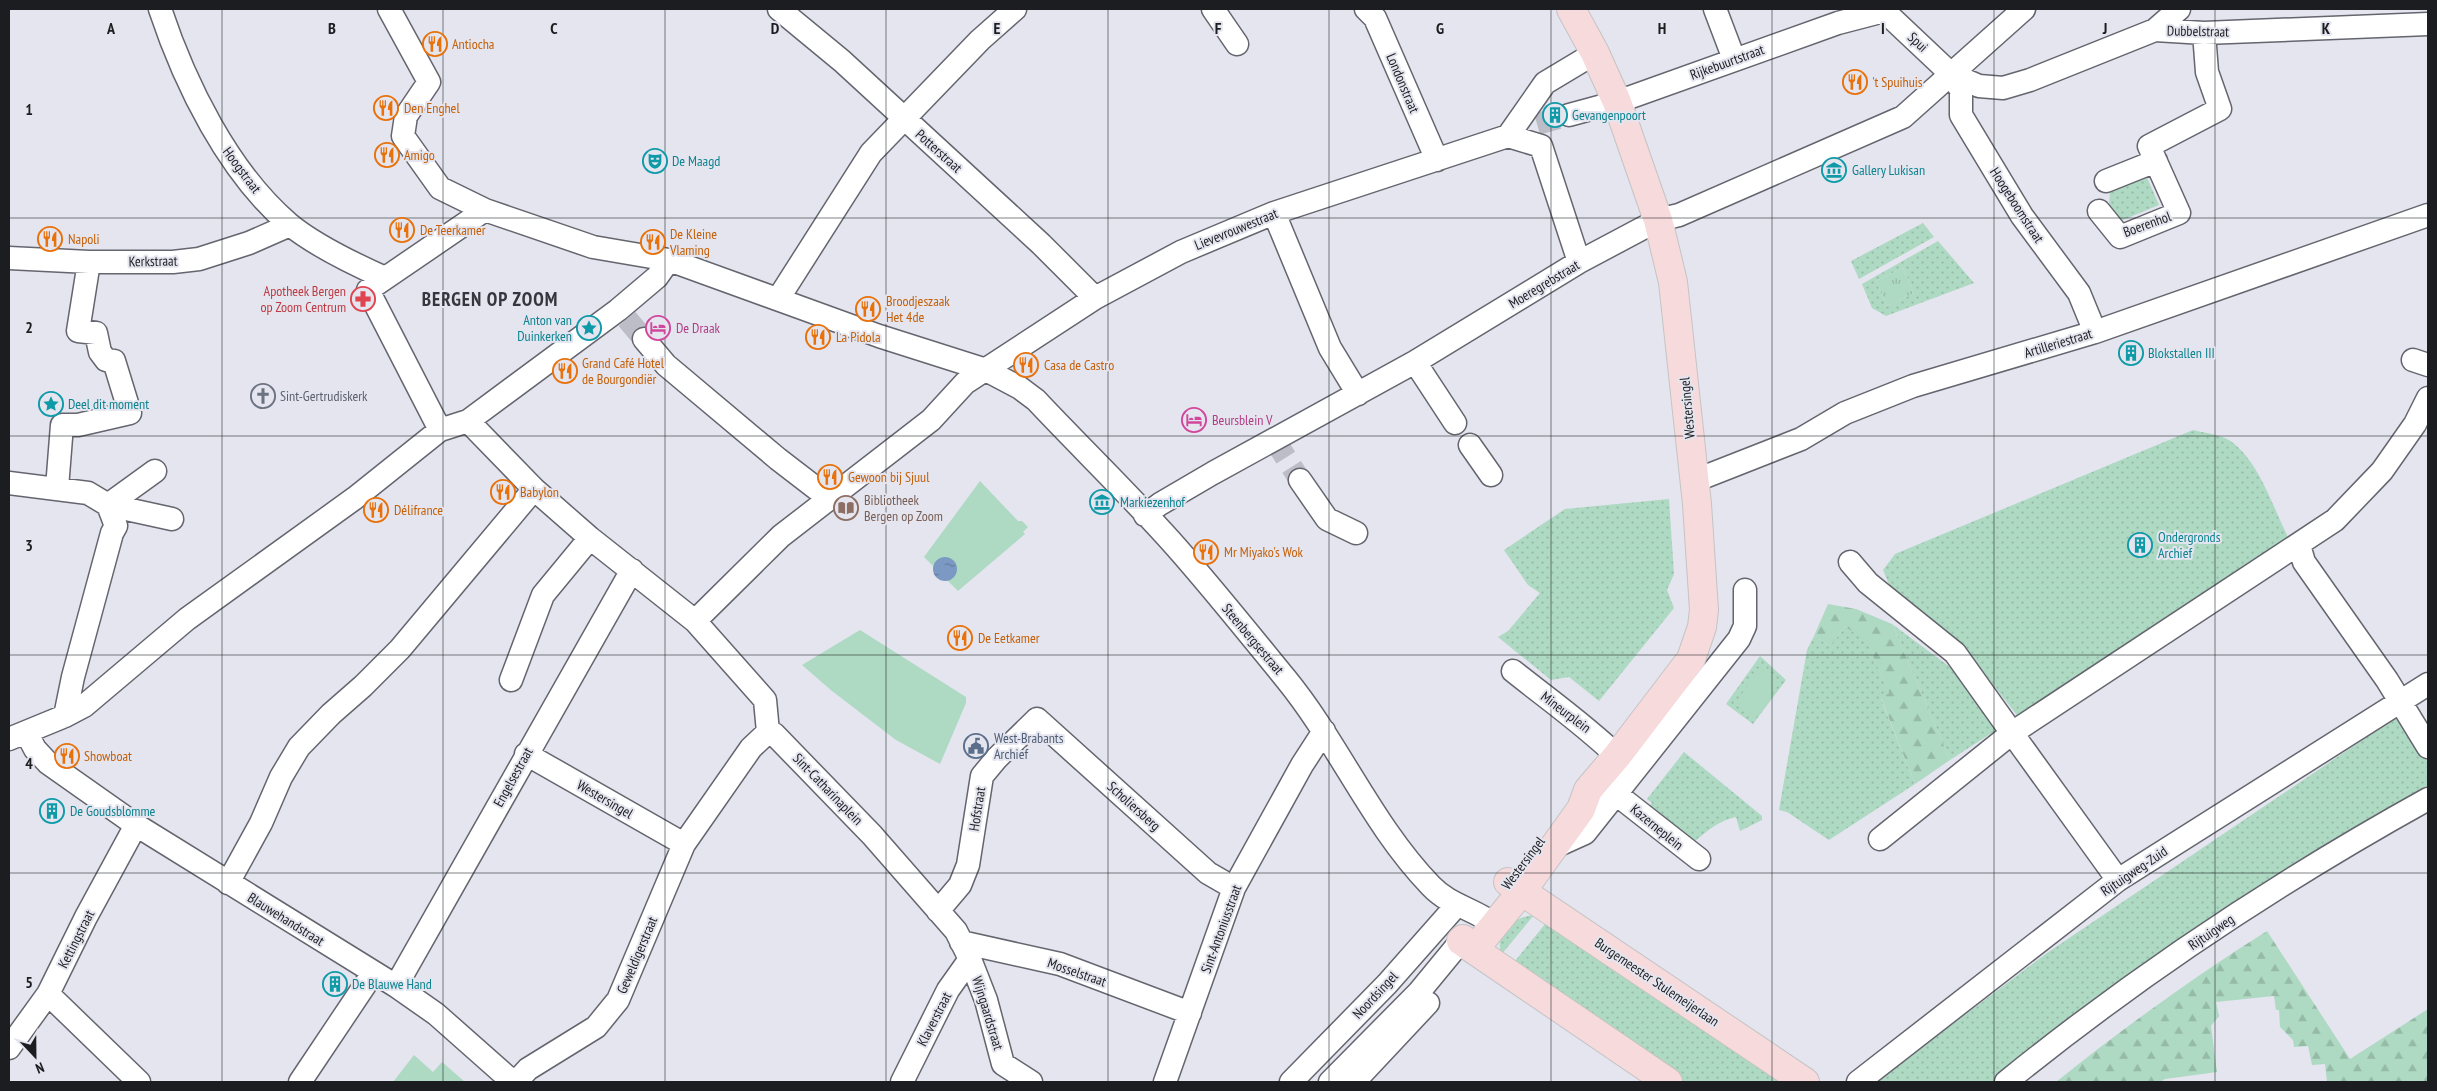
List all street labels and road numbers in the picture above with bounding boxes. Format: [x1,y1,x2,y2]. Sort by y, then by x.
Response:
street label: Dubbelstraat [2167,21,2229,41]
street label: Spui [1904,28,1932,56]
street label: Rijkebuurtstraat [1687,40,1767,84]
street label: Londonstraat [1382,50,1424,116]
street label: Potterstraat [912,125,966,177]
street label: Hoogstraat [219,143,265,197]
street label: Hoogeboomstraat [1986,164,2048,246]
street label: Lievevrouwestraat [1192,204,1280,254]
street label: Boerenhol [2121,207,2174,241]
street label: Kerkstraat [128,252,178,270]
street label: Moeregrebstraat [1505,256,1583,312]
street label: Artilleriestraat [2022,324,2094,362]
street label: Westersingel [1675,376,1699,440]
street label: Steenbergsestraat [1218,600,1288,678]
street label: Mineurplein [1537,687,1595,737]
street label: Engelsestraat [489,744,537,810]
street label: Sint-Catharinaplein [789,749,867,829]
street label: Westersingel [574,776,637,823]
street label: Scholiersberg [1104,777,1164,835]
street label: Hofstraat [965,785,989,832]
street label: Kazerneplein [1627,800,1687,854]
street label: Westersingel [1497,832,1549,893]
street label: Rijtuigweg-Zuid [2097,842,2171,900]
street label: Sint-Antoniusstraat [1197,882,1245,976]
street label: Blauwehandstraat [244,888,328,950]
street label: Kettingstraat [54,907,98,971]
street label: Rijtuigweg [2185,910,2237,954]
street label: Geweldigerstraat [613,914,661,996]
street label: Burgemeester Stulemeijerlaan [1591,934,1723,1030]
street label: Mosselstraat [1045,954,1109,990]
street label: Noordsingel [1348,967,1402,1023]
street label: Wijngaardstraat [968,974,1008,1052]
street label: Klaverstraat [913,989,955,1049]

